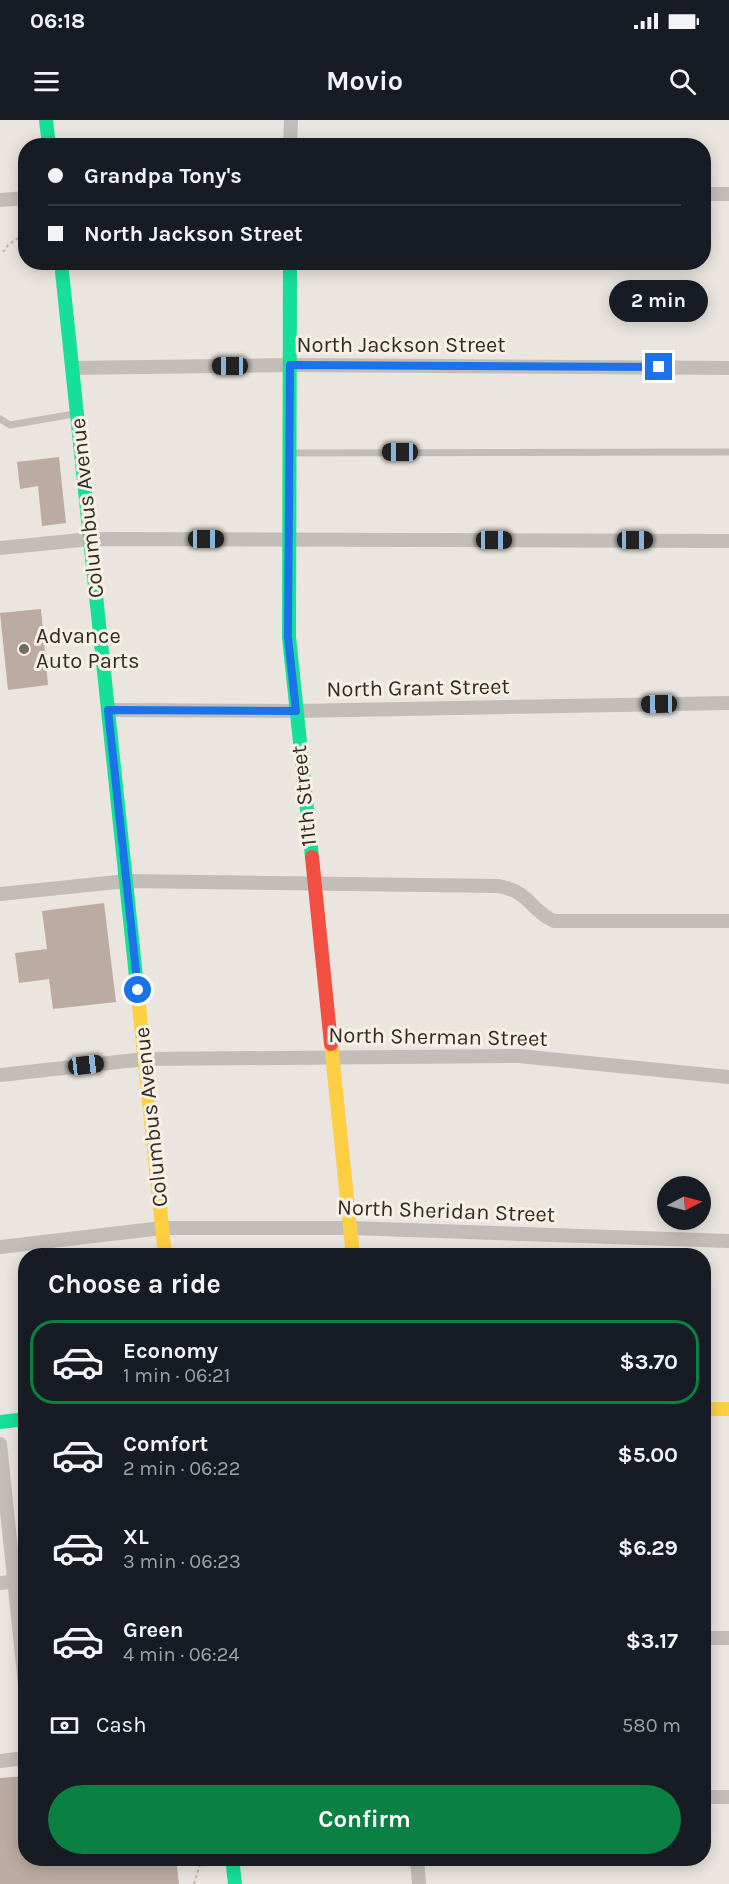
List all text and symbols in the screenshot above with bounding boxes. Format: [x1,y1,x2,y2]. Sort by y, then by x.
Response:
text: 06:18 [30,8,85,34]
icon: menu [30,65,63,98]
text: Movio [326,65,403,97]
icon: search [666,65,699,98]
text: Grandpa Tony's [84,163,242,189]
text: North Jackson Street [84,221,303,247]
callout: 2 min [610,280,708,322]
text: 2 min [631,289,686,312]
street label: North Jackson Street [296,332,506,358]
route end [645,353,672,380]
car [212,357,248,375]
street label: Columbus Avenue [65,417,109,599]
car [382,443,418,461]
car [188,530,224,548]
car [476,531,512,549]
car [617,531,653,549]
place label: Advance Auto Parts [36,623,140,674]
marker: Advance Auto Parts [17,642,31,656]
street label: North Grant Street [326,673,510,703]
car [641,695,677,713]
street label: 11th Street [286,744,322,848]
route start [124,976,151,1003]
street label: North Sherman Street [328,1022,548,1052]
street label: Columbus Avenue [129,1026,173,1208]
car [67,1054,105,1076]
north arrow [657,1176,711,1230]
map controls [657,1176,711,1230]
street label: North Sheridan Street [337,1194,555,1228]
text: Choose a ride [48,1268,221,1300]
icon: car [51,1335,105,1389]
text: Economy [123,1338,218,1364]
text: $3.70 [620,1349,678,1375]
text: 1 min · 06:21 [123,1364,230,1387]
icon: car [51,1428,105,1482]
text: Comfort [123,1431,208,1457]
text: $5.00 [617,1442,678,1468]
text: 2 min · 06:22 [123,1457,240,1480]
icon: car [51,1521,105,1575]
text: XL [123,1524,149,1550]
text: $6.29 [618,1535,678,1561]
text: 3 min · 06:23 [123,1550,241,1573]
icon: car [51,1614,105,1668]
text: Green [123,1617,184,1643]
text: $3.17 [626,1628,678,1654]
text: 4 min · 06:24 [123,1643,239,1666]
icon: cash [48,1709,81,1742]
text: Cash [96,1712,146,1738]
text: 580 m [622,1714,681,1737]
button: Confirm [48,1785,681,1854]

